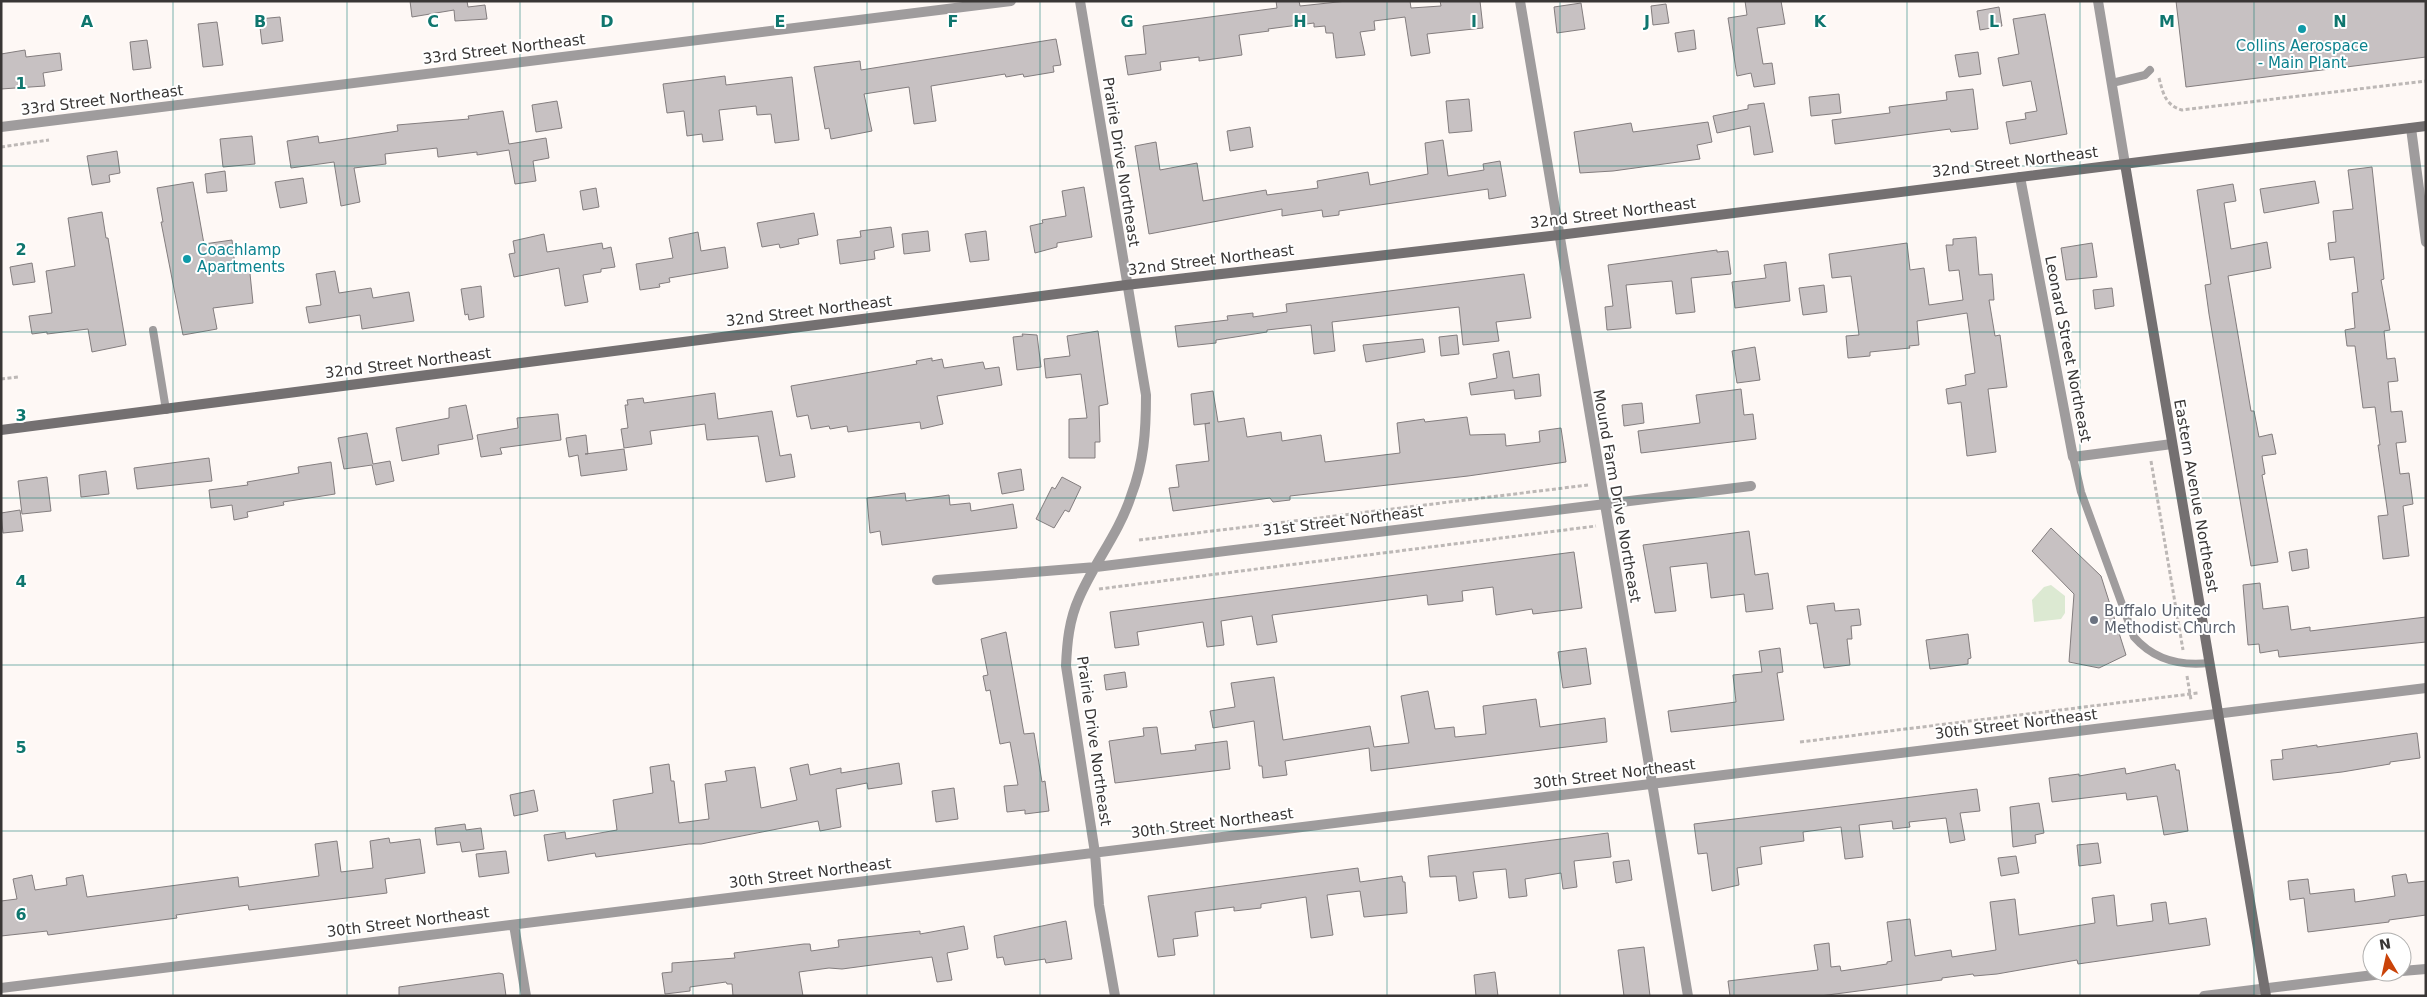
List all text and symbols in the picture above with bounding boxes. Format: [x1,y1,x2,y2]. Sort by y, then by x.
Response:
text: A [81,12,94,31]
text: B [254,12,266,31]
text: C [427,12,439,31]
text: D [600,12,614,31]
text: E [775,12,785,31]
text: F [948,12,958,31]
text: G [1120,12,1134,31]
text: H [1293,12,1307,31]
text: I [1471,12,1477,31]
text: J [1643,12,1650,31]
text: K [1814,12,1827,31]
text: L [1989,12,1999,31]
text: M [2159,12,2175,31]
text: N [2333,12,2347,31]
marker: Collins Aerospace - Main Plant [2296,23,2308,35]
street label: 33rd Street Northeast [422,30,586,68]
place label: Collins Aerospace - Main Plant [2236,37,2368,72]
text: 1 [15,74,27,93]
street label: Prairie Drive Northeast [1099,76,1143,248]
street label: 33rd Street Northeast [20,81,184,119]
street label: 32nd Street Northeast [1931,143,2099,181]
street label: 32nd Street Northeast [1529,194,1697,232]
text: 2 [15,240,27,259]
place label: Coachlamp Apartments [197,241,285,276]
street label: 32nd Street Northeast [1127,241,1295,279]
marker: Coachlamp Apartments [181,253,193,265]
street label: Leonard Street Northeast [2041,254,2095,444]
street label: 32nd Street Northeast [725,292,893,330]
street label: 32nd Street Northeast [324,344,492,382]
street label: Mound Farm Drive Northeast [1589,388,1645,604]
street label: Eastern Avenue Northeast [2170,398,2222,594]
text: 3 [15,406,27,425]
street label: 31st Street Northeast [1262,502,1425,540]
text: 4 [15,572,27,591]
place label: Buffalo United Methodist Church [2104,602,2236,637]
marker: Buffalo United Methodist Church [2088,614,2100,626]
street label: Prairie Drive Northeast [1073,655,1115,827]
street label: 30th Street Northeast [1934,705,2098,743]
text: 5 [15,738,27,757]
street label: 30th Street Northeast [1532,755,1696,793]
street label: 30th Street Northeast [1130,804,1294,842]
street label: 30th Street Northeast [728,854,892,892]
street label: 30th Street Northeast [326,903,490,941]
text: 6 [15,905,27,924]
north arrow [2362,932,2412,982]
text: N [2378,935,2392,953]

